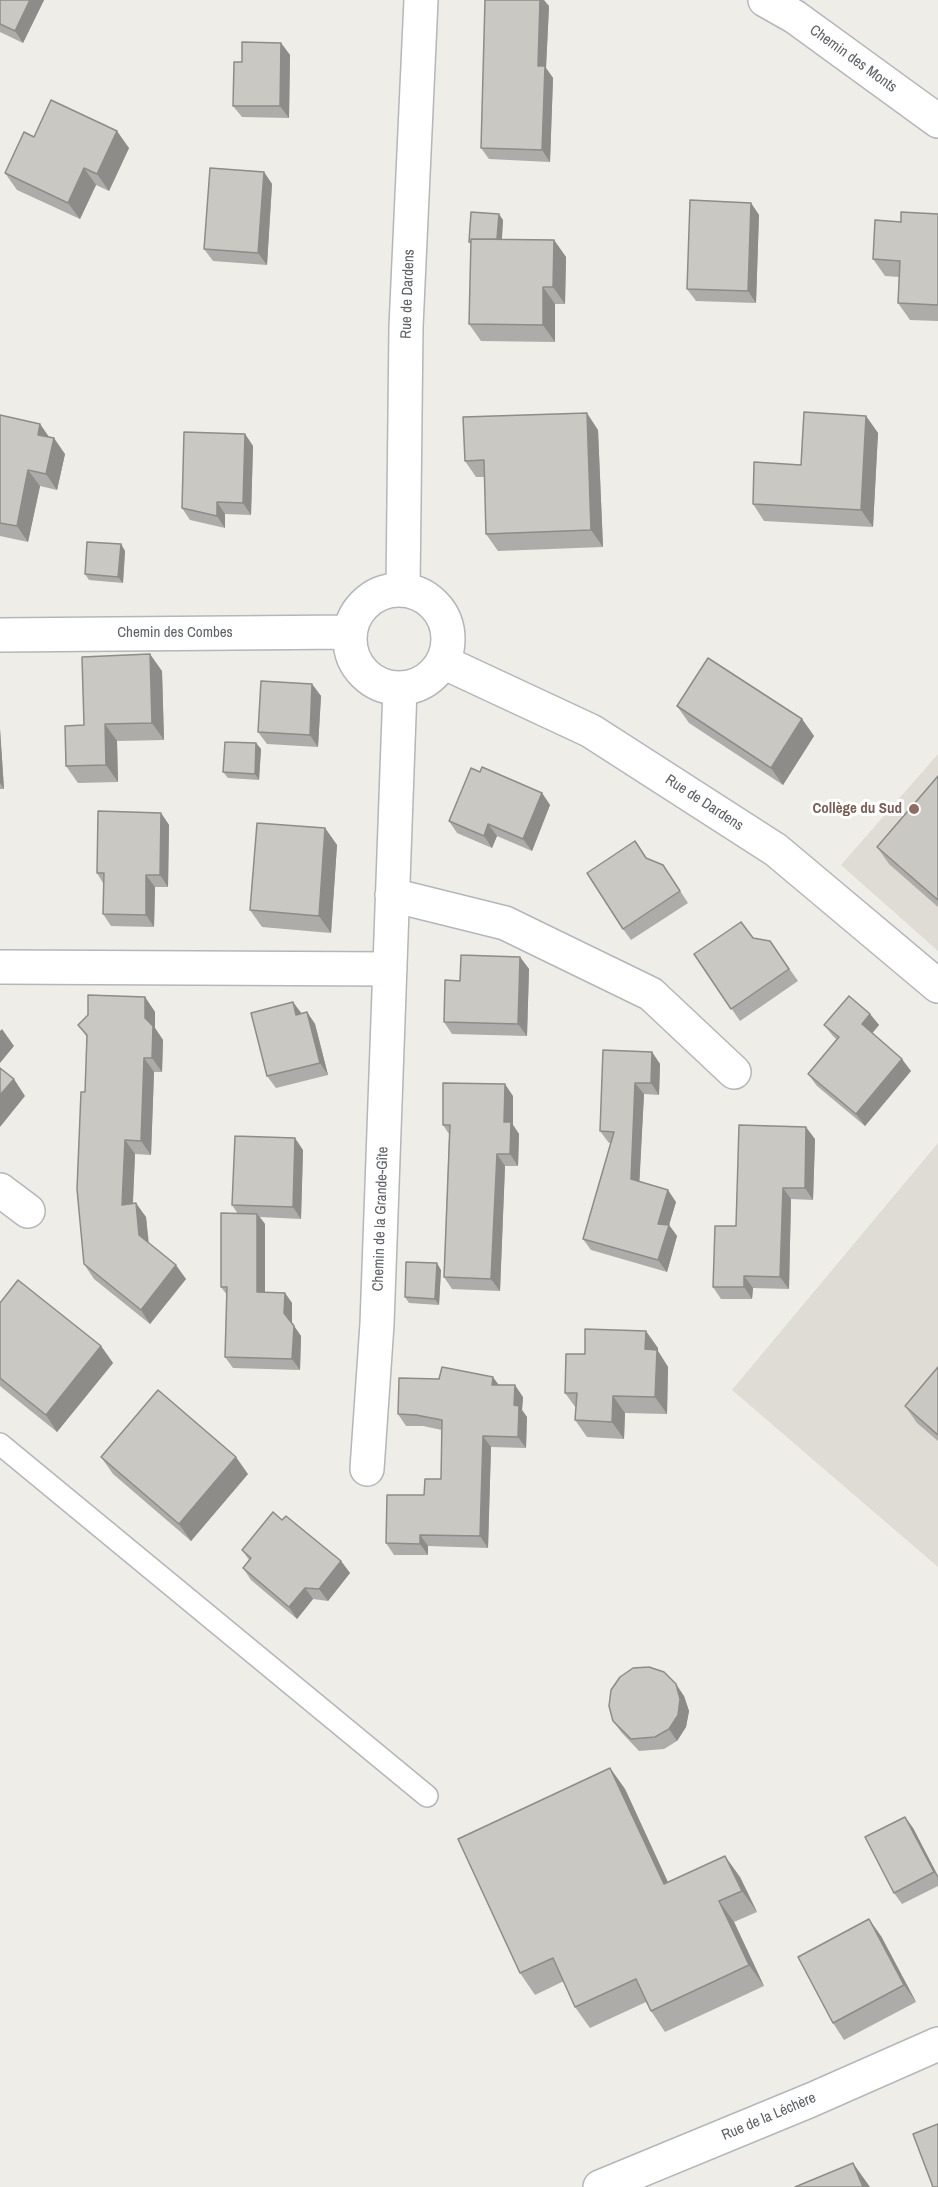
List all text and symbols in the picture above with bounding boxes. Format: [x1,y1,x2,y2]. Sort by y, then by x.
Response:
street label: Chemin des Monts [806,21,900,97]
street label: Rue de Dardens [397,249,419,339]
street label: Chemin des Combes [117,624,233,642]
street label: Rue de Dardens [662,771,746,835]
place label: Collège du Sud [812,800,902,818]
marker: Collège du Sud [907,802,921,816]
street label: Chemin de la Grande-Gîte [369,1146,393,1292]
street label: Rue de la Léchère [719,2089,819,2145]

